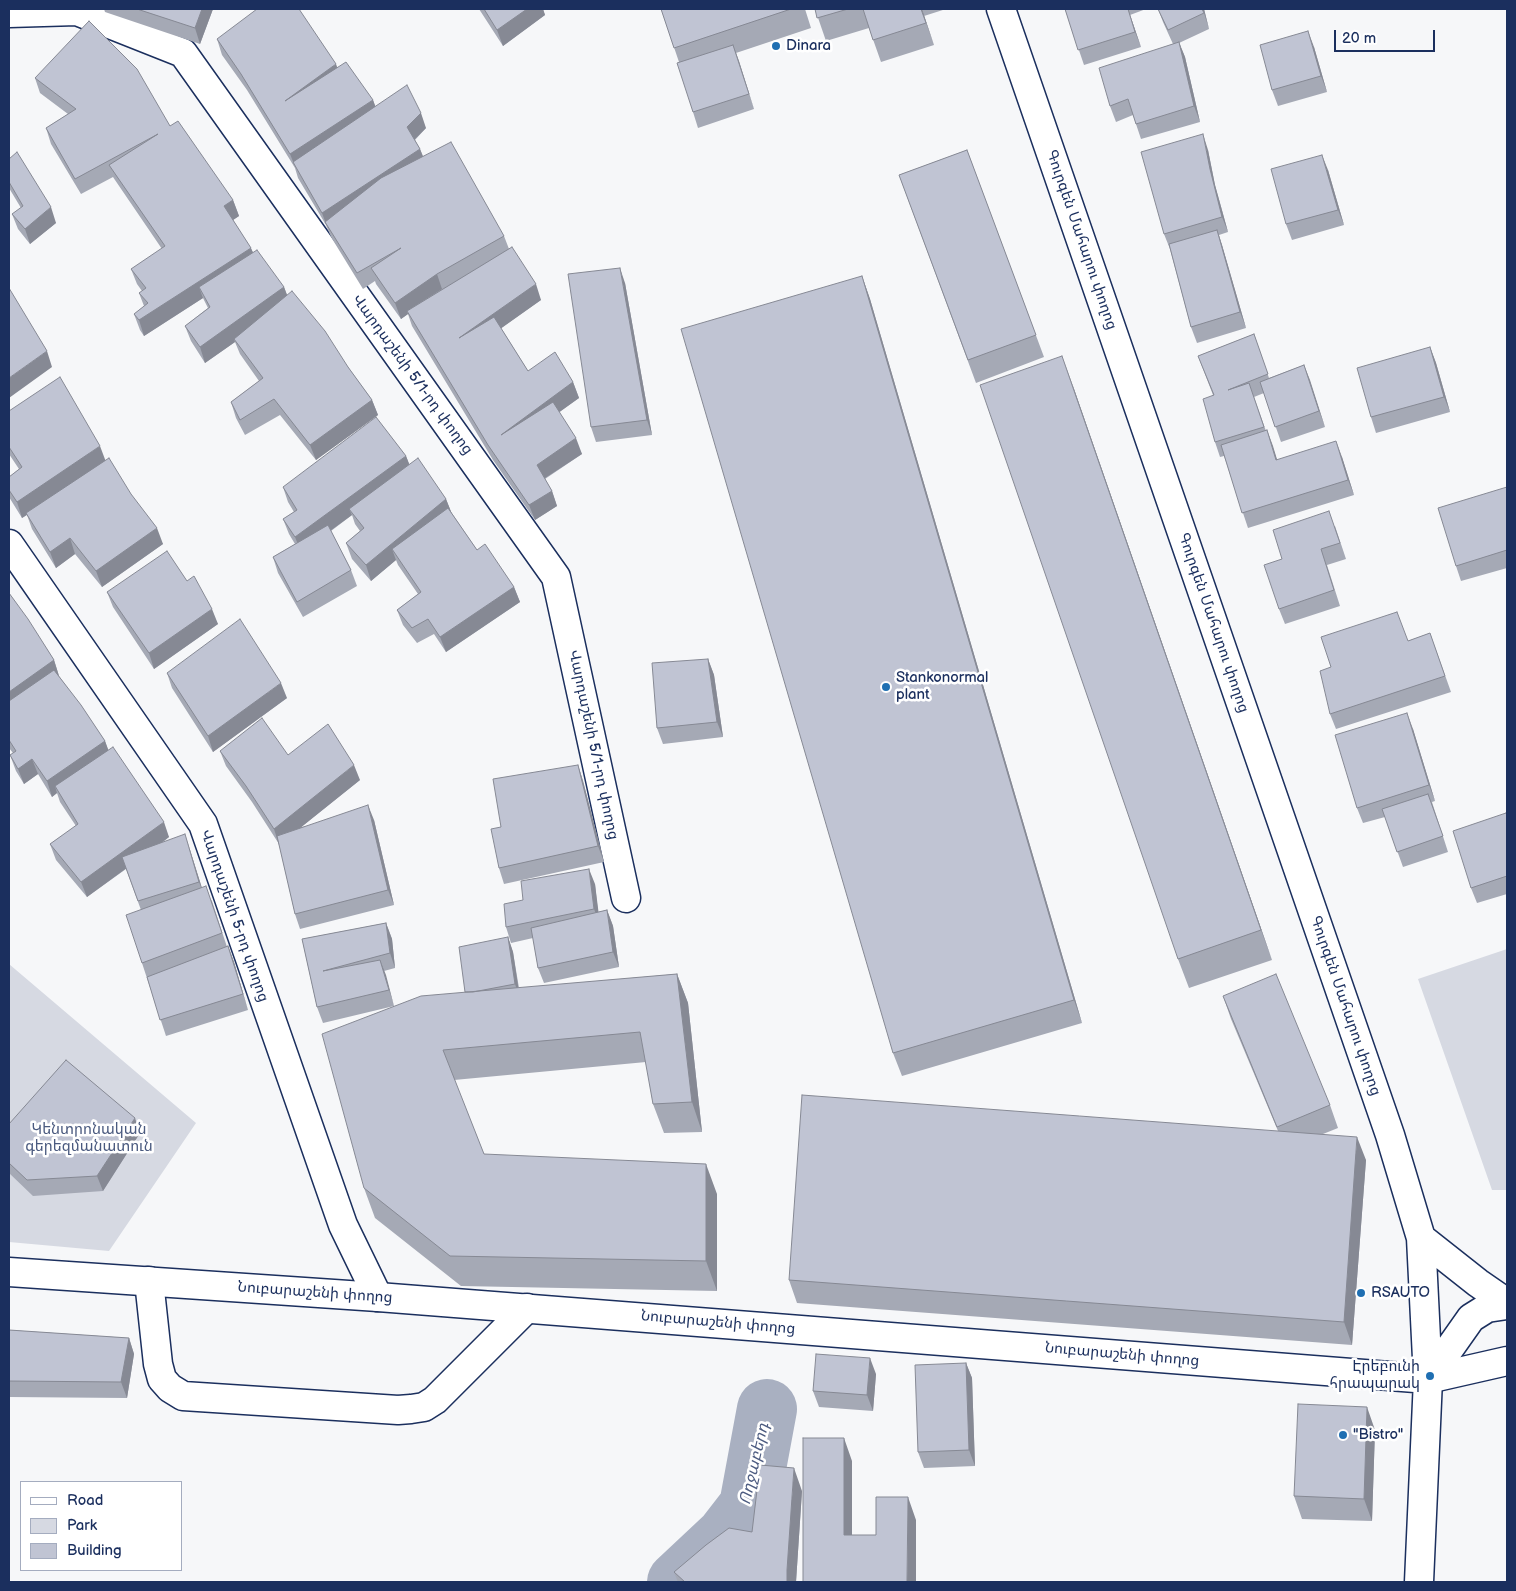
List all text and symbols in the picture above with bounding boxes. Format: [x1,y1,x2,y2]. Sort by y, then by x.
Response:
scale bar [1336,20,1437,52]
text: 20 m [1342,29,1376,48]
place label: Dinara [786,37,831,55]
marker: Dinara [770,40,782,52]
street label: Գուրգեն Մահարու փողոց [1042,148,1120,332]
street label: Վարդաշենի 5/1-րդ փողոց [348,291,476,459]
street label: Գուրգեն Մահարու փողոց [1174,531,1252,715]
street label: Վարդաշենի 5/1-րդ փողոց [564,648,622,842]
place label: Stankonormal plant [896,669,988,704]
marker: Stankonormal plant [880,681,892,693]
street label: Վարդաշենի 5-րդ փողոց [196,827,272,1005]
street label: Գուրգեն Մահարու փողոց [1306,914,1384,1098]
park label: Կենտրոնական գերեզմանատուն [25,1121,153,1156]
street label: Նուբարաշենի փողոց [237,1279,393,1307]
place label: RSAUTO [1371,1284,1430,1302]
marker: RSAUTO [1355,1287,1367,1299]
street label: Նուբարաշենի փողոց [640,1307,796,1339]
street label: Նուբարաշենի փողոց [1044,1339,1200,1371]
place label: Էրեբունի հրապարակ [1330,1358,1420,1393]
marker: Էրեբունի հրապարակ [1424,1370,1436,1382]
water label: Ողջաբերդ [736,1421,774,1507]
place label: "Bistro" [1353,1426,1403,1444]
marker: "Bistro" [1337,1429,1349,1441]
legend [20,1481,182,1571]
text: Road [67,1491,103,1510]
text: Park [67,1516,97,1535]
text: Building [67,1541,122,1560]

